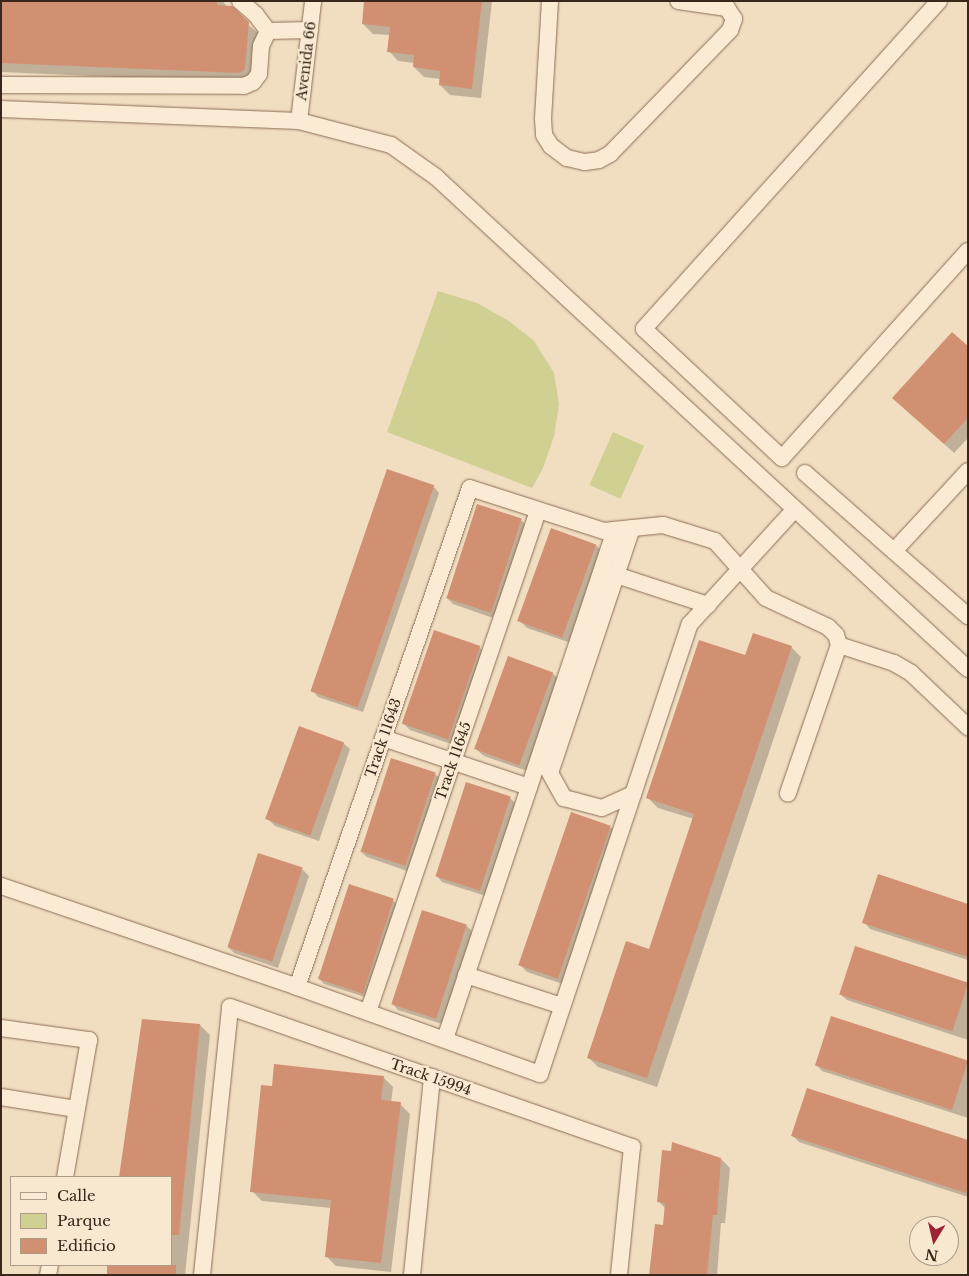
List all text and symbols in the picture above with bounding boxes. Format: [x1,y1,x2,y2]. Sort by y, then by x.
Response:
street label: Avenida 66 [293,20,319,102]
street label: Track 11643 [362,696,404,780]
street label: Track 11645 [432,719,474,803]
street label: Track 15994 [388,1055,474,1099]
legend [10,1176,172,1266]
text: Calle [57,1186,96,1205]
text: Parque [57,1211,111,1230]
north arrow [909,1216,959,1266]
text: Edificio [57,1236,116,1255]
text: N [924,1245,940,1265]

